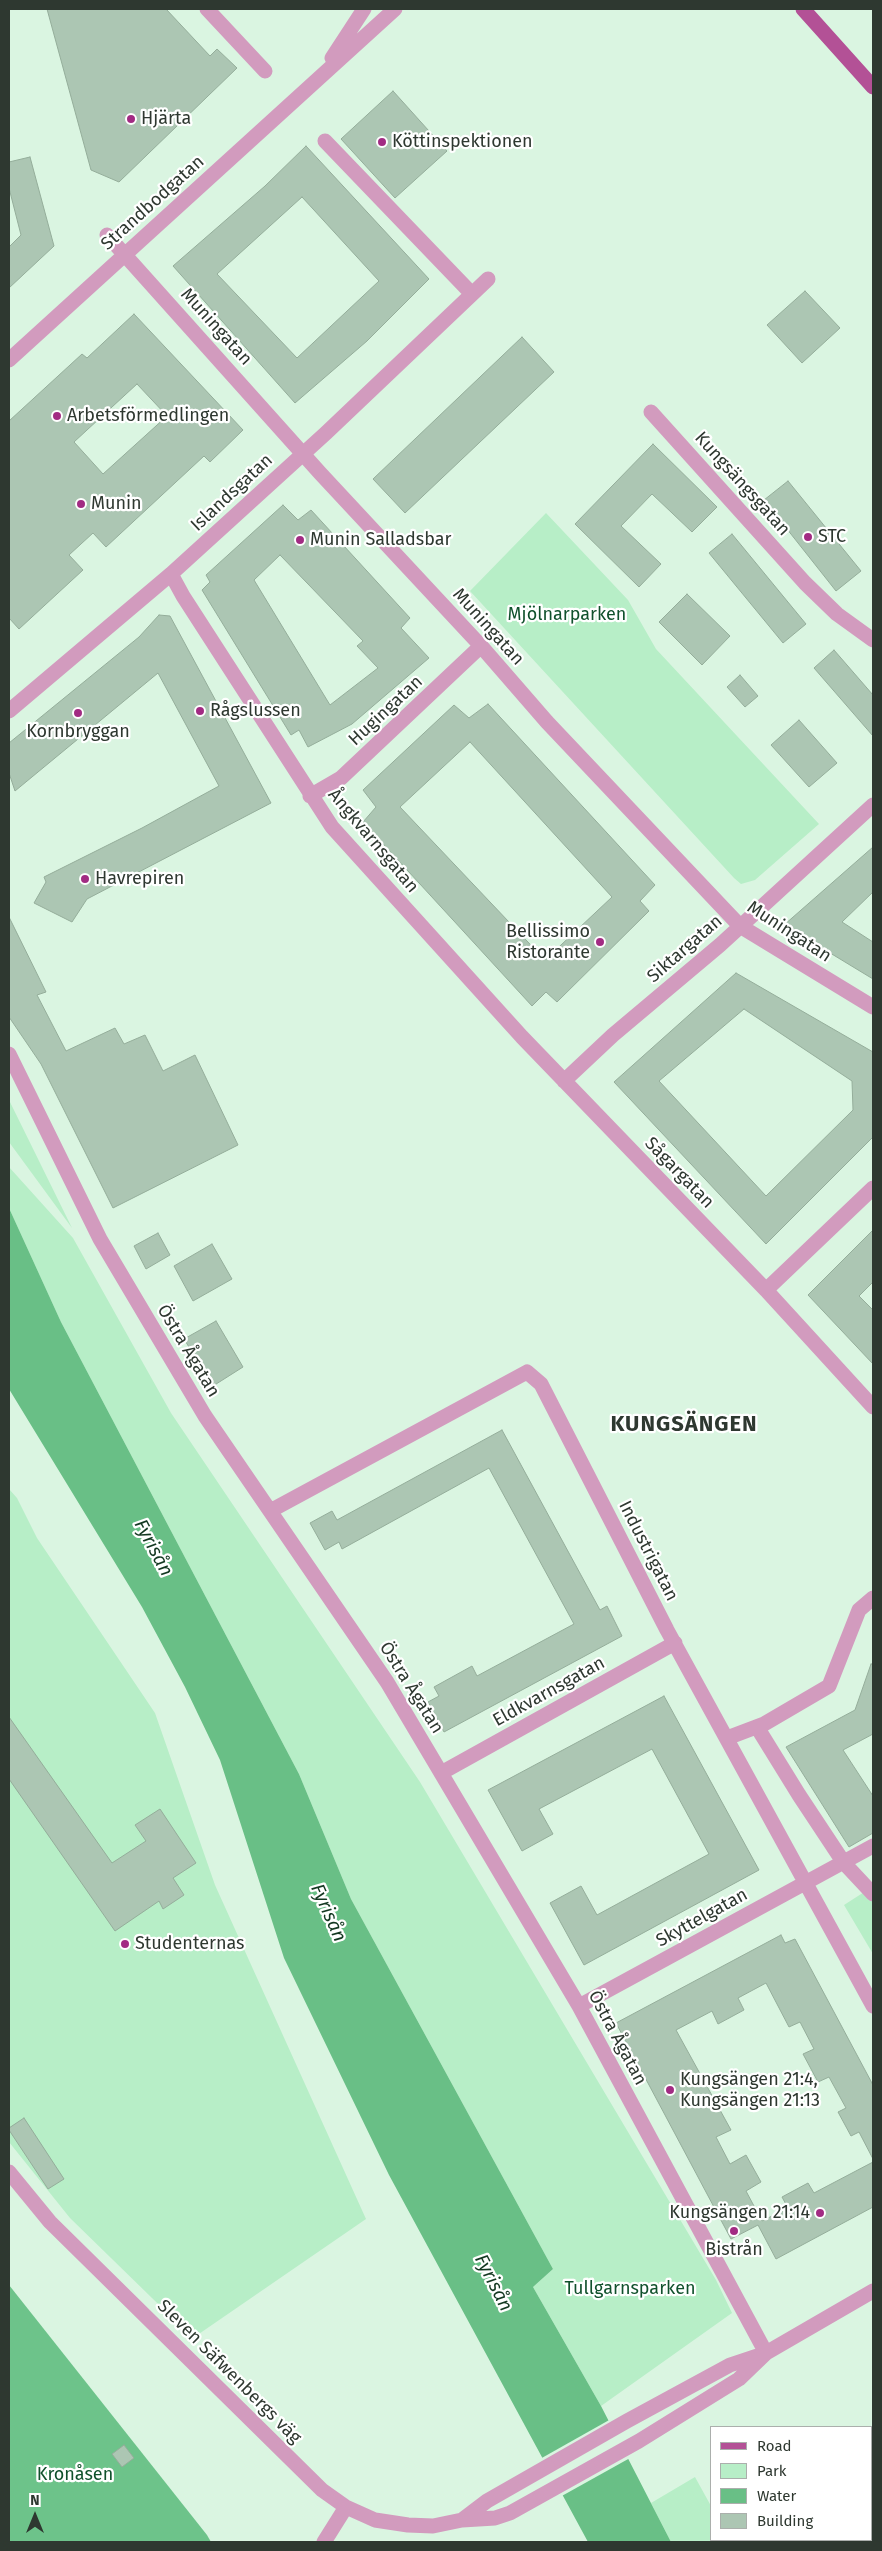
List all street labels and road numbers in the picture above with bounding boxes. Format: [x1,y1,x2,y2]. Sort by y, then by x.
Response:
street label: Strandbodgatan [97,151,209,255]
street label: Muningatan [176,284,256,370]
street label: Kungsängsgatan [690,428,794,540]
street label: Islandsgatan [187,450,277,536]
street label: Muningatan [448,584,528,670]
street label: Hugingatan [345,671,427,751]
street label: Ångkvarnsgatan [323,785,423,897]
street label: Muningatan [743,897,835,967]
street label: Siktargatan [643,911,727,987]
street label: Sågargatan [640,1133,718,1213]
street label: Östra Ågatan [152,1301,224,1401]
street label: Industrigatan [614,1497,682,1605]
street label: Östra Ågatan [374,1638,448,1738]
street label: Eldkvarnsgatan [489,1652,609,1732]
street label: Skyttelgatan [653,1884,751,1952]
street label: Östra Ågatan [583,1987,651,2089]
street label: Sleven Säfwenbergs väg [153,2296,305,2448]

